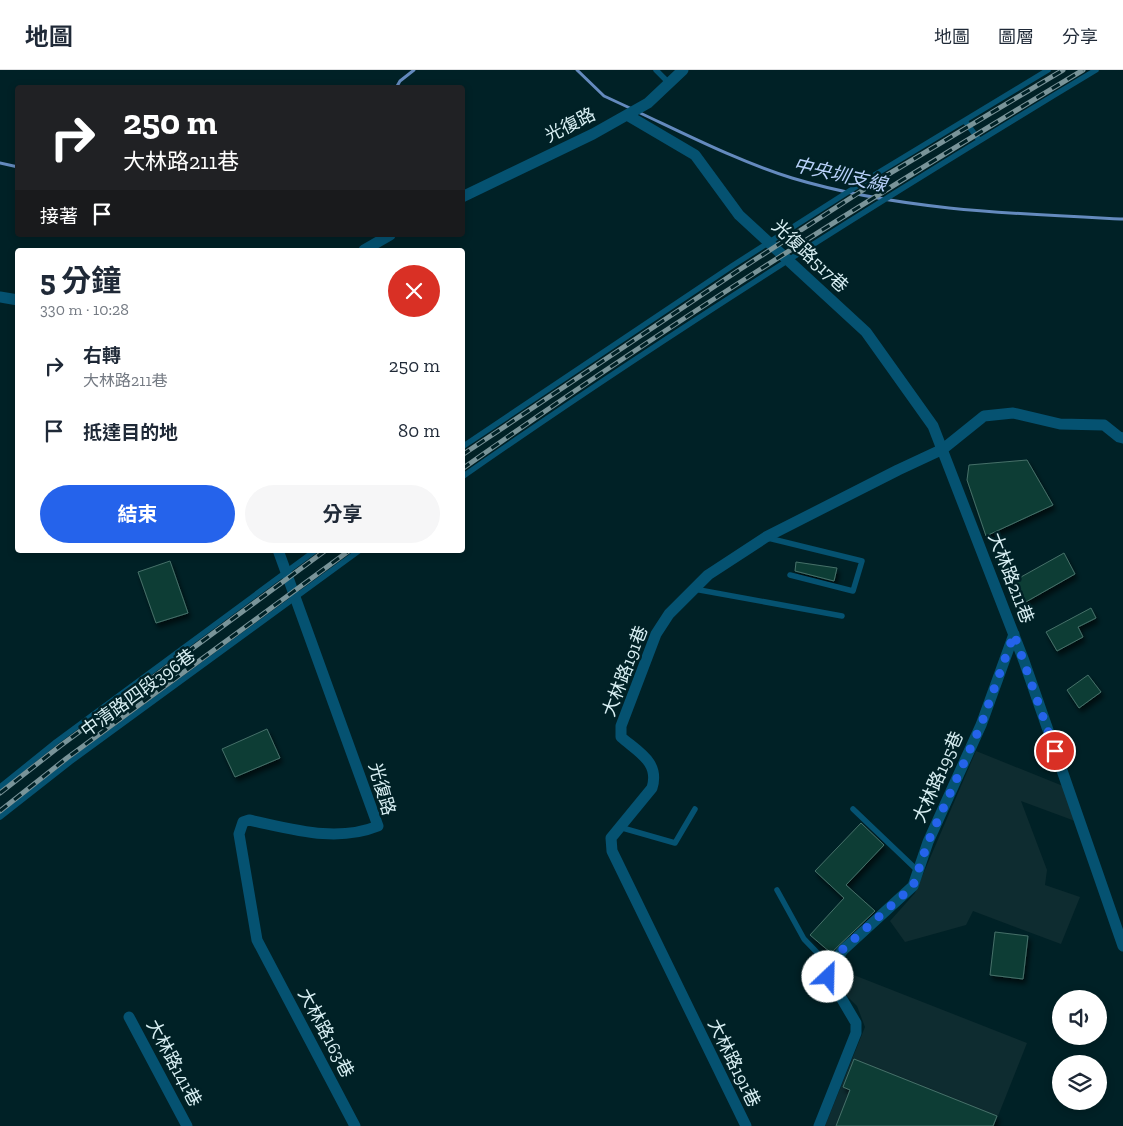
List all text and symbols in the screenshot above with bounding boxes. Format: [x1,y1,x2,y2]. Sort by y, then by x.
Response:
text: 地圖 [25,22,73,51]
text: 地圖 [934,26,970,48]
text: 圖層 [998,26,1034,48]
text: 分享 [1062,26,1098,48]
text: 250 m [123,101,217,143]
street label: 光復路 [541,103,599,147]
icon: right [40,105,105,170]
text: 大林路211巷 [123,148,239,175]
water label: 中央圳支線 [791,153,891,197]
icon: arrive [88,200,116,228]
text: 接著 [40,205,78,228]
street label: 光復路517巷 [767,215,853,297]
text: 5 分鐘 [40,263,121,299]
button: close [388,265,440,317]
text: 330 m · 10:28 [40,300,129,319]
text: 右轉 [83,344,121,367]
icon: right [40,352,68,380]
text: 250 m [389,354,440,377]
text: 大林路211巷 [83,371,168,390]
icon: arrive [40,417,68,445]
text: 80 m [398,419,440,442]
text: 抵達目的地 [83,421,178,444]
button: 結束 [40,485,235,543]
button: 分享 [245,485,440,543]
street label: 大林路211巷 [984,530,1038,626]
street label: 大林路191巷 [598,623,652,719]
street label: 中清路四段396巷 [77,644,199,742]
street label: 大林路195巷 [908,728,968,826]
pin [1034,730,1076,772]
icon: arrive [1041,737,1069,765]
street label: 光復路 [364,760,400,818]
position arrow [801,950,853,1002]
street label: 大林路163巷 [293,985,359,1081]
map controls [1052,990,1107,1110]
button: sound [1052,990,1107,1045]
street label: 大林路191巷 [703,1015,765,1111]
street label: 大林路141巷 [142,1016,206,1110]
button: layers [1052,1055,1107,1110]

